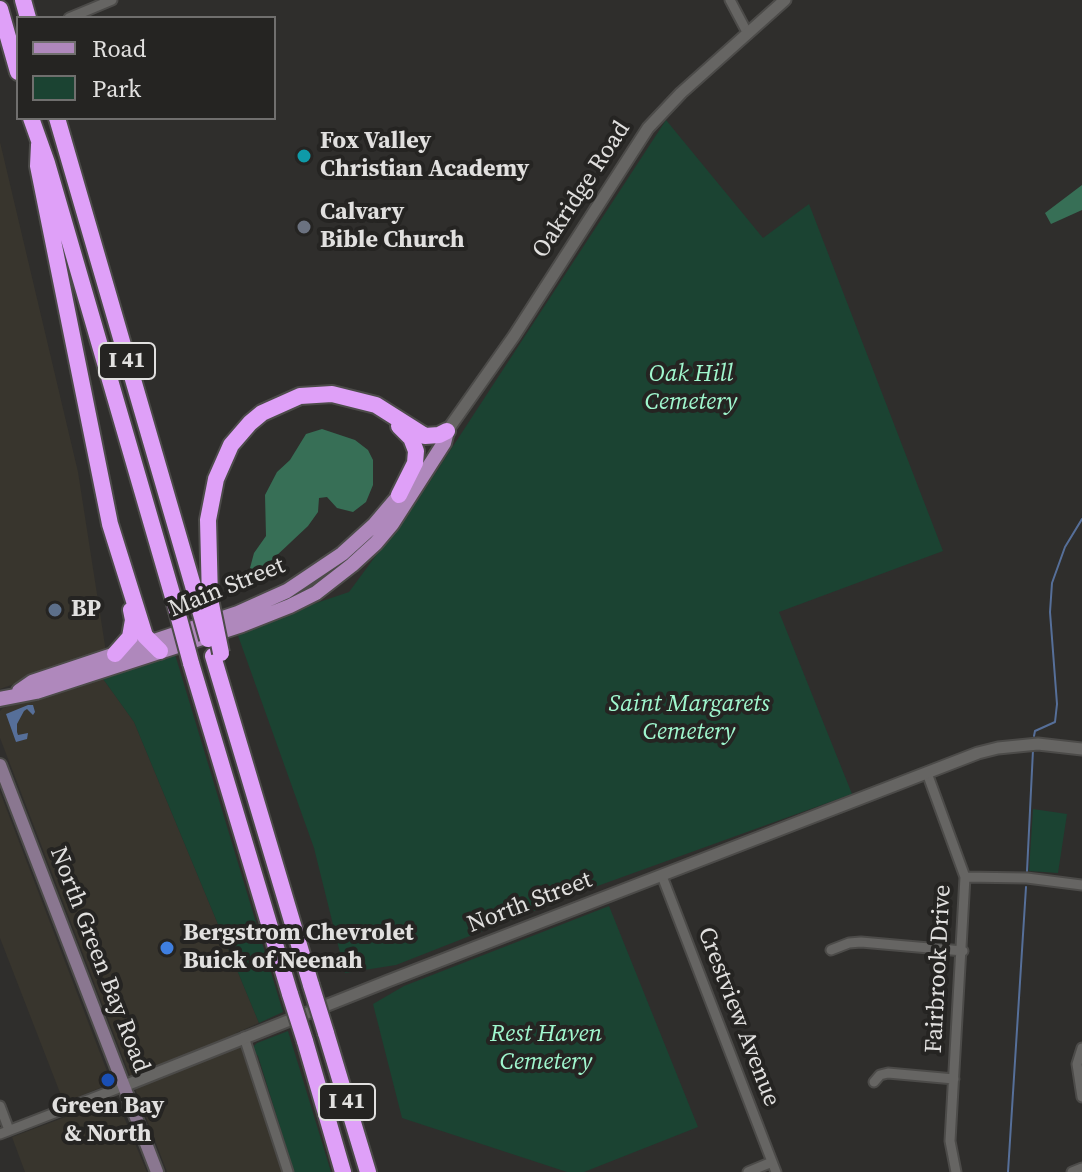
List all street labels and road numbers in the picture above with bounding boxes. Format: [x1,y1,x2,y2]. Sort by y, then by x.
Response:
street label: Oakridge Road [527,116,637,264]
road number: I 41 [99,343,155,379]
street label: Main Street [165,552,289,624]
street label: North Green Bay Road [43,843,155,1077]
street label: North Street [464,866,596,940]
street label: Fairbrook Drive [920,884,958,1054]
street label: Crestview Avenue [691,923,785,1111]
road number: I 41 [319,1084,375,1120]

